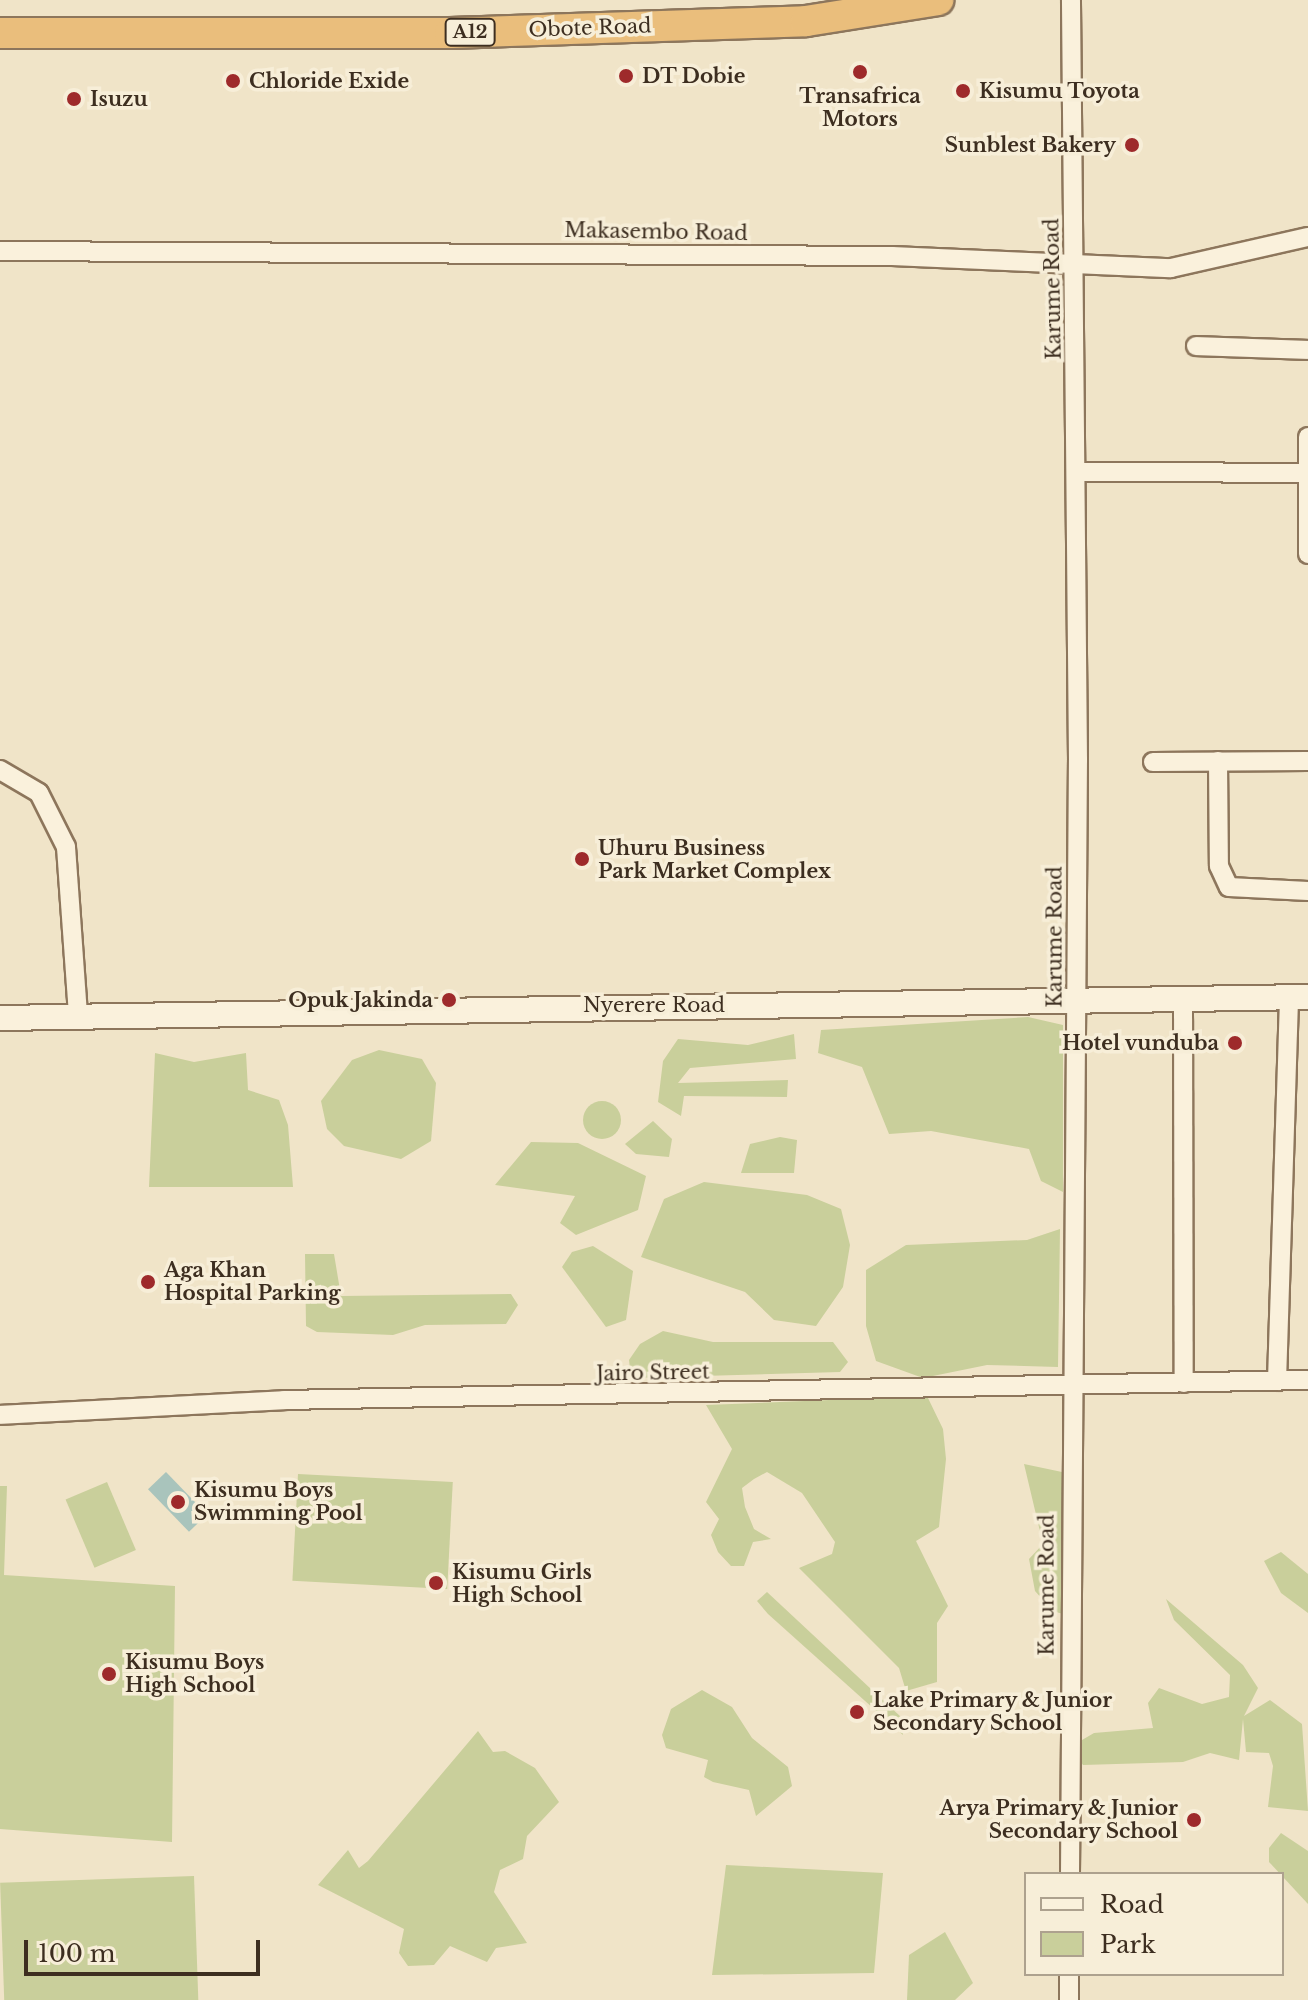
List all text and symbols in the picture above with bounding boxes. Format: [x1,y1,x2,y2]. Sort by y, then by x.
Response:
street label: Obote Road [528,14,652,42]
road number: A12 [444,18,496,46]
marker: Transafrica Motors [851,63,869,81]
place label: DT Dobie [642,64,746,88]
marker: DT Dobie [617,67,635,85]
place label: Chloride Exide [249,69,409,93]
marker: Chloride Exide [224,72,242,90]
place label: Kisumu Toyota [979,79,1140,103]
marker: Kisumu Toyota [954,82,972,100]
place label: Transafrica Motors [799,84,921,131]
place label: Isuzu [90,87,148,111]
marker: Isuzu [65,90,83,108]
place label: Sunblest Bakery [945,133,1116,157]
marker: Sunblest Bakery [1123,136,1141,154]
street label: Makasembo Road [564,218,748,246]
street label: Karume Road [1040,218,1066,360]
place label: Uhuru Business Park Market Complex [598,836,831,883]
marker: Uhuru Business Park Market Complex [573,850,591,868]
street label: Karume Road [1043,866,1067,1008]
place label: Opuk Jakinda [288,988,433,1012]
marker: Opuk Jakinda [440,991,458,1009]
street label: Nyerere Road [583,993,725,1017]
place label: Hotel vunduba [1061,1031,1219,1055]
marker: Hotel vunduba [1226,1034,1244,1052]
place label: Aga Khan Hospital Parking [164,1258,340,1305]
marker: Aga Khan Hospital Parking [139,1273,157,1291]
street label: Jairo Street [596,1360,710,1386]
place label: Kisumu Boys Swimming Pool [194,1478,363,1525]
marker: Kisumu Boys Swimming Pool [169,1493,187,1511]
street label: Karume Road [1035,1514,1059,1656]
place label: Kisumu Girls High School [452,1560,592,1607]
marker: Kisumu Girls High School [427,1574,445,1592]
place label: Kisumu Boys High School [125,1650,264,1697]
marker: Kisumu Boys High School [100,1665,118,1683]
place label: Lake Primary & Junior Secondary School [873,1688,1113,1735]
marker: Lake Primary & Junior Secondary School [848,1703,866,1721]
place label: Arya Primary & Junior Secondary School [939,1796,1178,1843]
marker: Arya Primary & Junior Secondary School [1185,1811,1203,1829]
legend [1024,1872,1284,1976]
text: Road [1100,1890,1164,1919]
scale bar [28,1924,264,1974]
text: Park [1100,1930,1156,1959]
text: 100 m [38,1939,116,1968]

